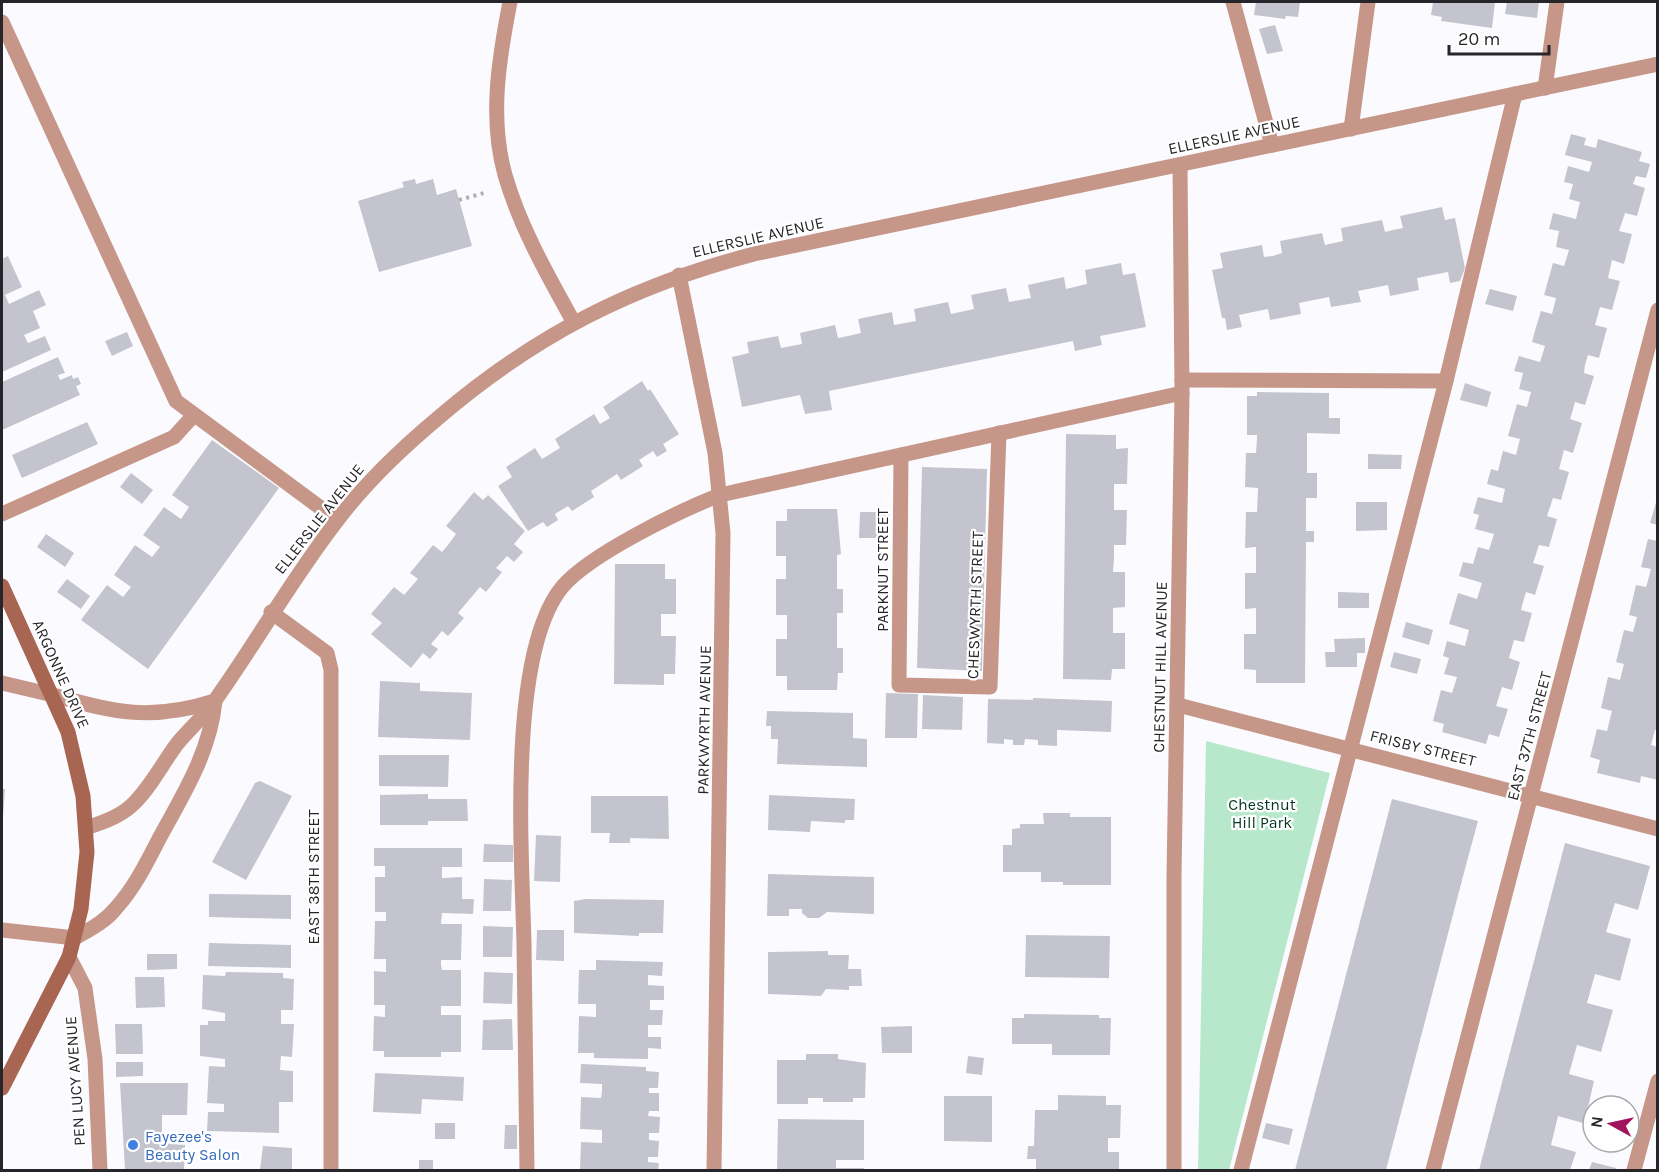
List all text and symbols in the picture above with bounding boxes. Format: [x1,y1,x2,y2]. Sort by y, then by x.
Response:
scale bar [1449,18,1550,56]
text: 20 m [1458,28,1500,50]
street label: ELLERSLIE AVENUE [1166,112,1302,158]
street label: ELLERSLIE AVENUE [690,213,826,261]
street label: ELLERSLIE AVENUE [270,460,368,578]
street label: PARKNUT STREET [873,508,892,632]
street label: CHESWYRTH STREET [963,531,987,679]
street label: CHESTNUT HILL AVENUE [1149,581,1171,753]
street label: ARGONNE DRIVE [28,617,94,731]
street label: PARKWYRTH AVENUE [693,645,715,795]
street label: EAST 37TH STREET [1503,669,1555,803]
street label: FRISBY STREET [1368,726,1478,770]
park label: Chestnut Hill Park [1228,795,1296,832]
street label: EAST 38TH STREET [304,810,323,944]
street label: PEN LUCY AVENUE [61,1015,89,1147]
north arrow [1581,1094,1641,1154]
text: N [1586,1115,1607,1129]
place label: Fayezee's Beauty Salon [145,1127,240,1164]
marker: Fayezee's Beauty Salon [126,1138,140,1152]

